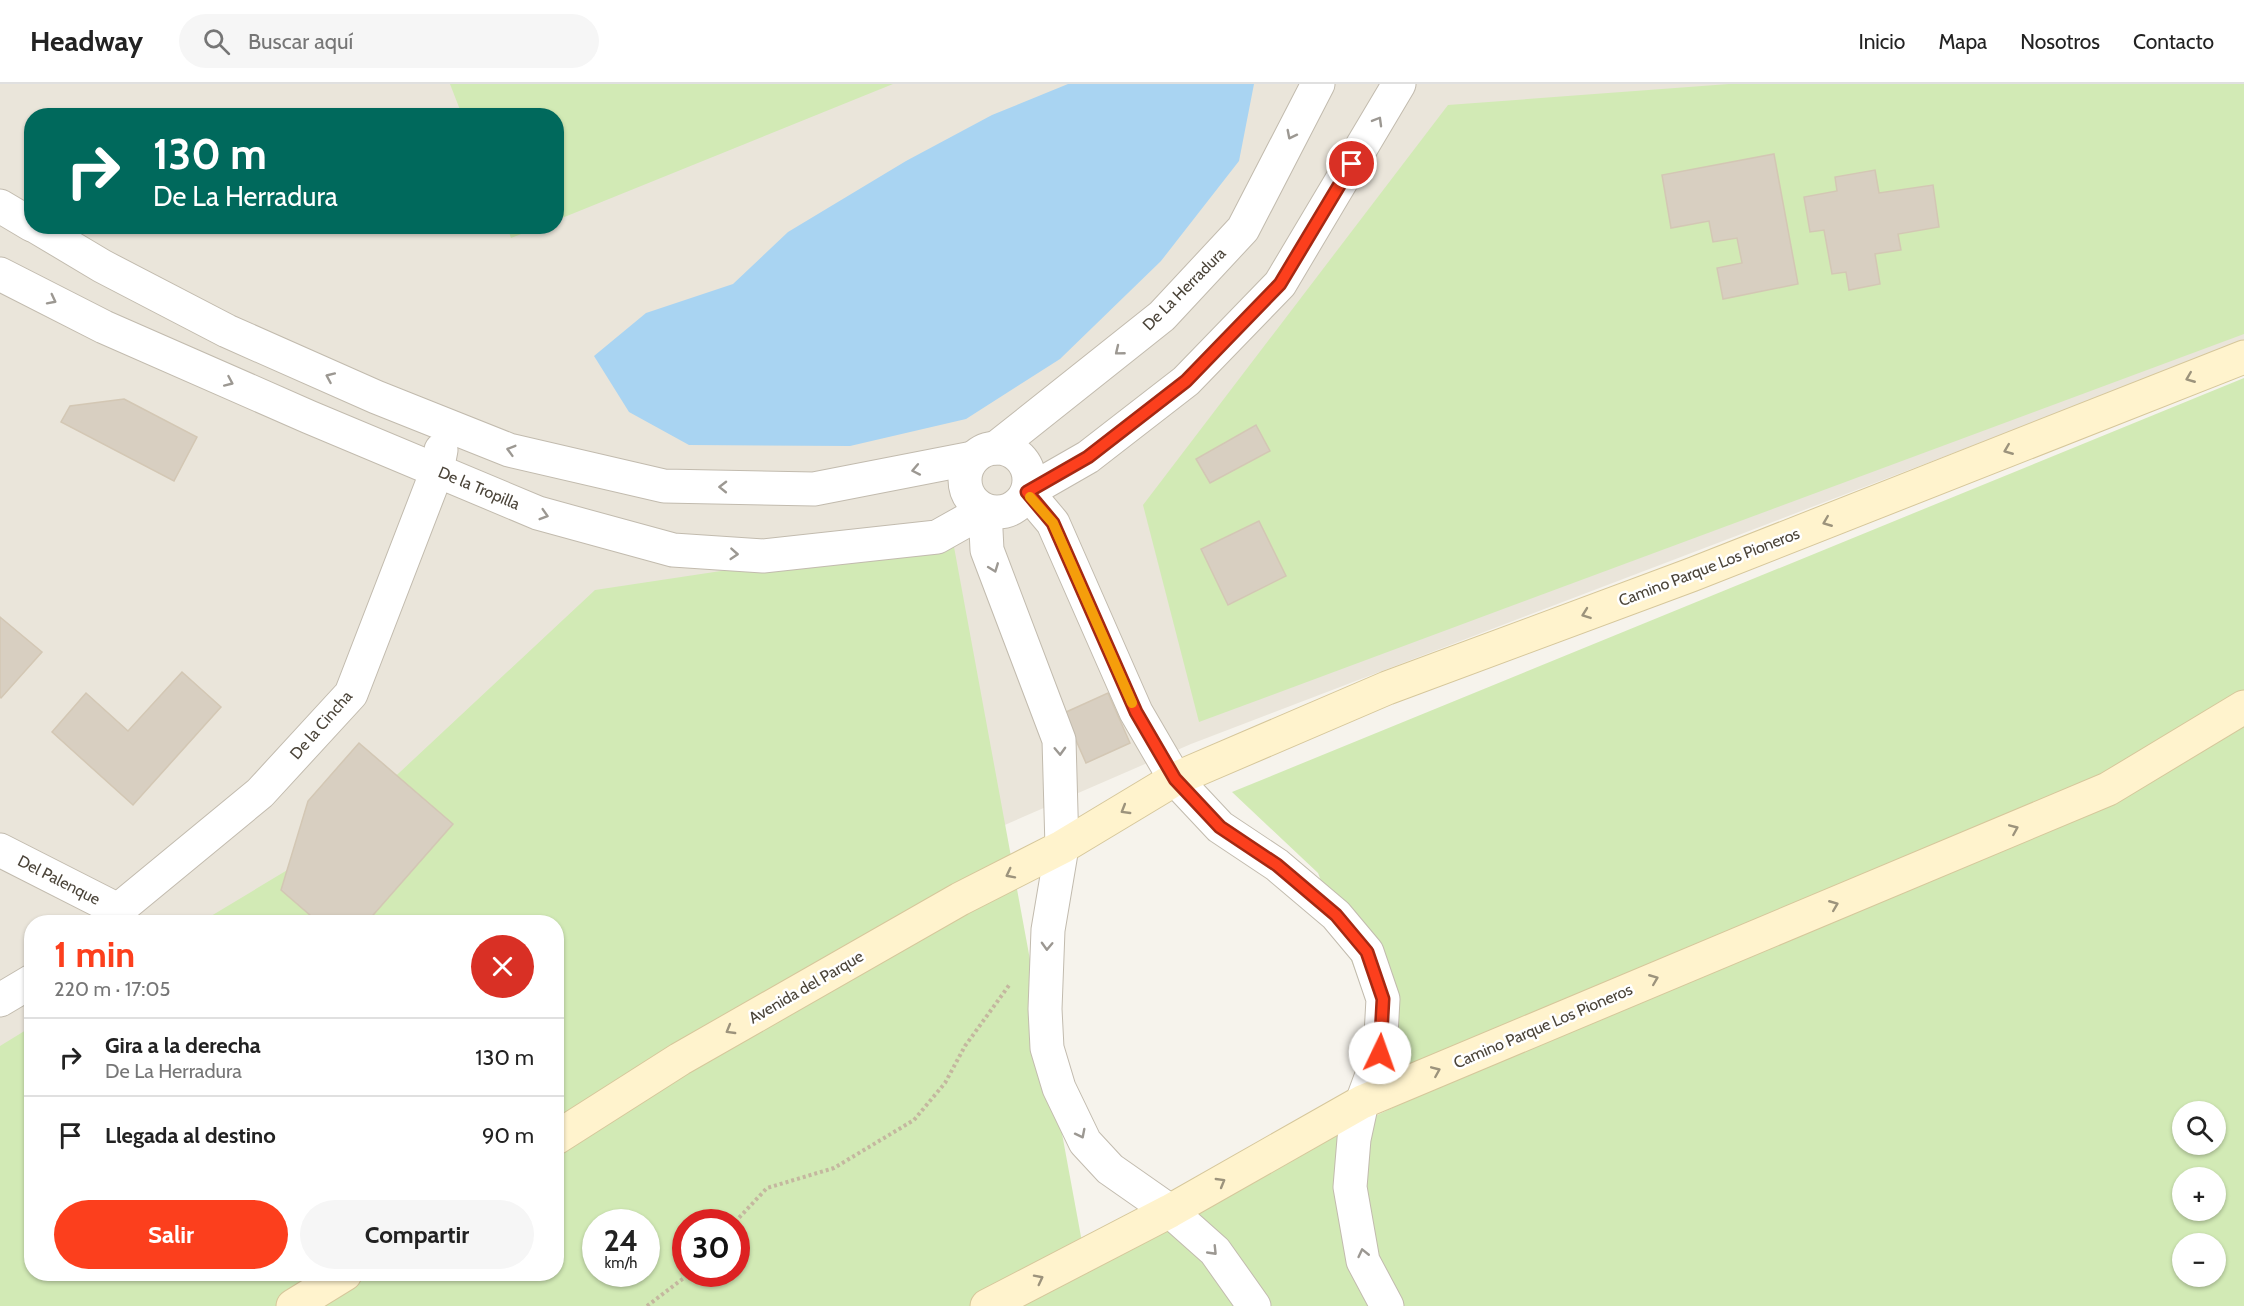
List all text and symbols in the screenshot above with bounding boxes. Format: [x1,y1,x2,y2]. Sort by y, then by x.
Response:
search box [179,14,599,68]
text: Headway [30,24,143,58]
icon: search [200,25,233,58]
text: Buscar aquí [248,28,353,55]
text: Inicio [1858,29,1905,54]
text: Mapa [1938,29,1987,54]
text: Nosotros [2020,29,2100,54]
text: Contacto [2133,29,2214,54]
one-way arrow [1371,117,1382,127]
text: 130 m [153,128,267,180]
one-way arrow [1287,129,1298,140]
icon: right [54,132,132,210]
pin [1326,138,1377,189]
icon: arrive [1335,147,1368,180]
text: De La Herradura [153,180,338,213]
street label: De La Herradura [1139,243,1230,334]
one-way arrow [46,293,57,305]
one-way arrow [1115,343,1126,354]
one-way arrow [2185,371,2195,384]
one-way arrow [326,372,337,384]
one-way arrow [223,375,234,387]
one-way arrow [2003,443,2014,455]
one-way arrow [506,445,517,457]
street label: De la Tropilla [435,462,523,514]
one-way arrow [911,463,921,476]
one-way arrow [718,481,727,493]
one-way arrow [538,508,549,520]
one-way arrow [1822,514,1833,527]
street label: Camino Parque Los Pioneros [1616,524,1803,610]
one-way arrow [730,548,739,561]
one-way arrow [987,561,999,572]
one-way arrow [1581,607,1592,619]
street label: De la Cincha [286,687,356,763]
one-way arrow [1053,746,1066,755]
one-way arrow [1121,802,1131,814]
one-way arrow [2008,825,2019,837]
street label: Del Palenque [15,851,103,909]
one-way arrow [1006,867,1016,878]
one-way arrow [1828,900,1839,912]
text: 1 min [54,932,135,976]
button: close [471,935,534,998]
one-way arrow [1041,942,1053,951]
street label: Avenida del Parque [745,946,867,1028]
one-way arrow [1648,974,1659,986]
text: 220 m · 17:05 [54,977,170,1001]
street label: Camino Parque Los Pioneros [1451,980,1636,1072]
position arrow [1348,1021,1412,1085]
one-way arrow [726,1023,736,1034]
text: Gira a la derecha [105,1032,261,1059]
icon: right [54,1041,87,1074]
text: 130 m [475,1044,534,1071]
text: De La Herradura [105,1059,242,1083]
one-way arrow [1429,1066,1440,1078]
map controls [2172,1101,2226,1287]
button: search [2172,1101,2226,1155]
icon: arrive [54,1119,87,1152]
text: Llegada al destino [105,1122,276,1149]
text: 90 m [482,1122,534,1149]
one-way arrow [1074,1128,1086,1139]
button: + [2172,1167,2226,1221]
one-way arrow [1215,1178,1225,1190]
button: Salir [54,1200,288,1269]
button: Compartir [300,1200,534,1269]
speed limit sign: 30 [672,1209,750,1287]
text: 24 [604,1222,638,1259]
button: − [2172,1233,2226,1287]
one-way arrow [1206,1244,1217,1255]
one-way arrow [1357,1249,1370,1259]
text: km/h [605,1254,637,1272]
one-way arrow [1033,1275,1043,1286]

